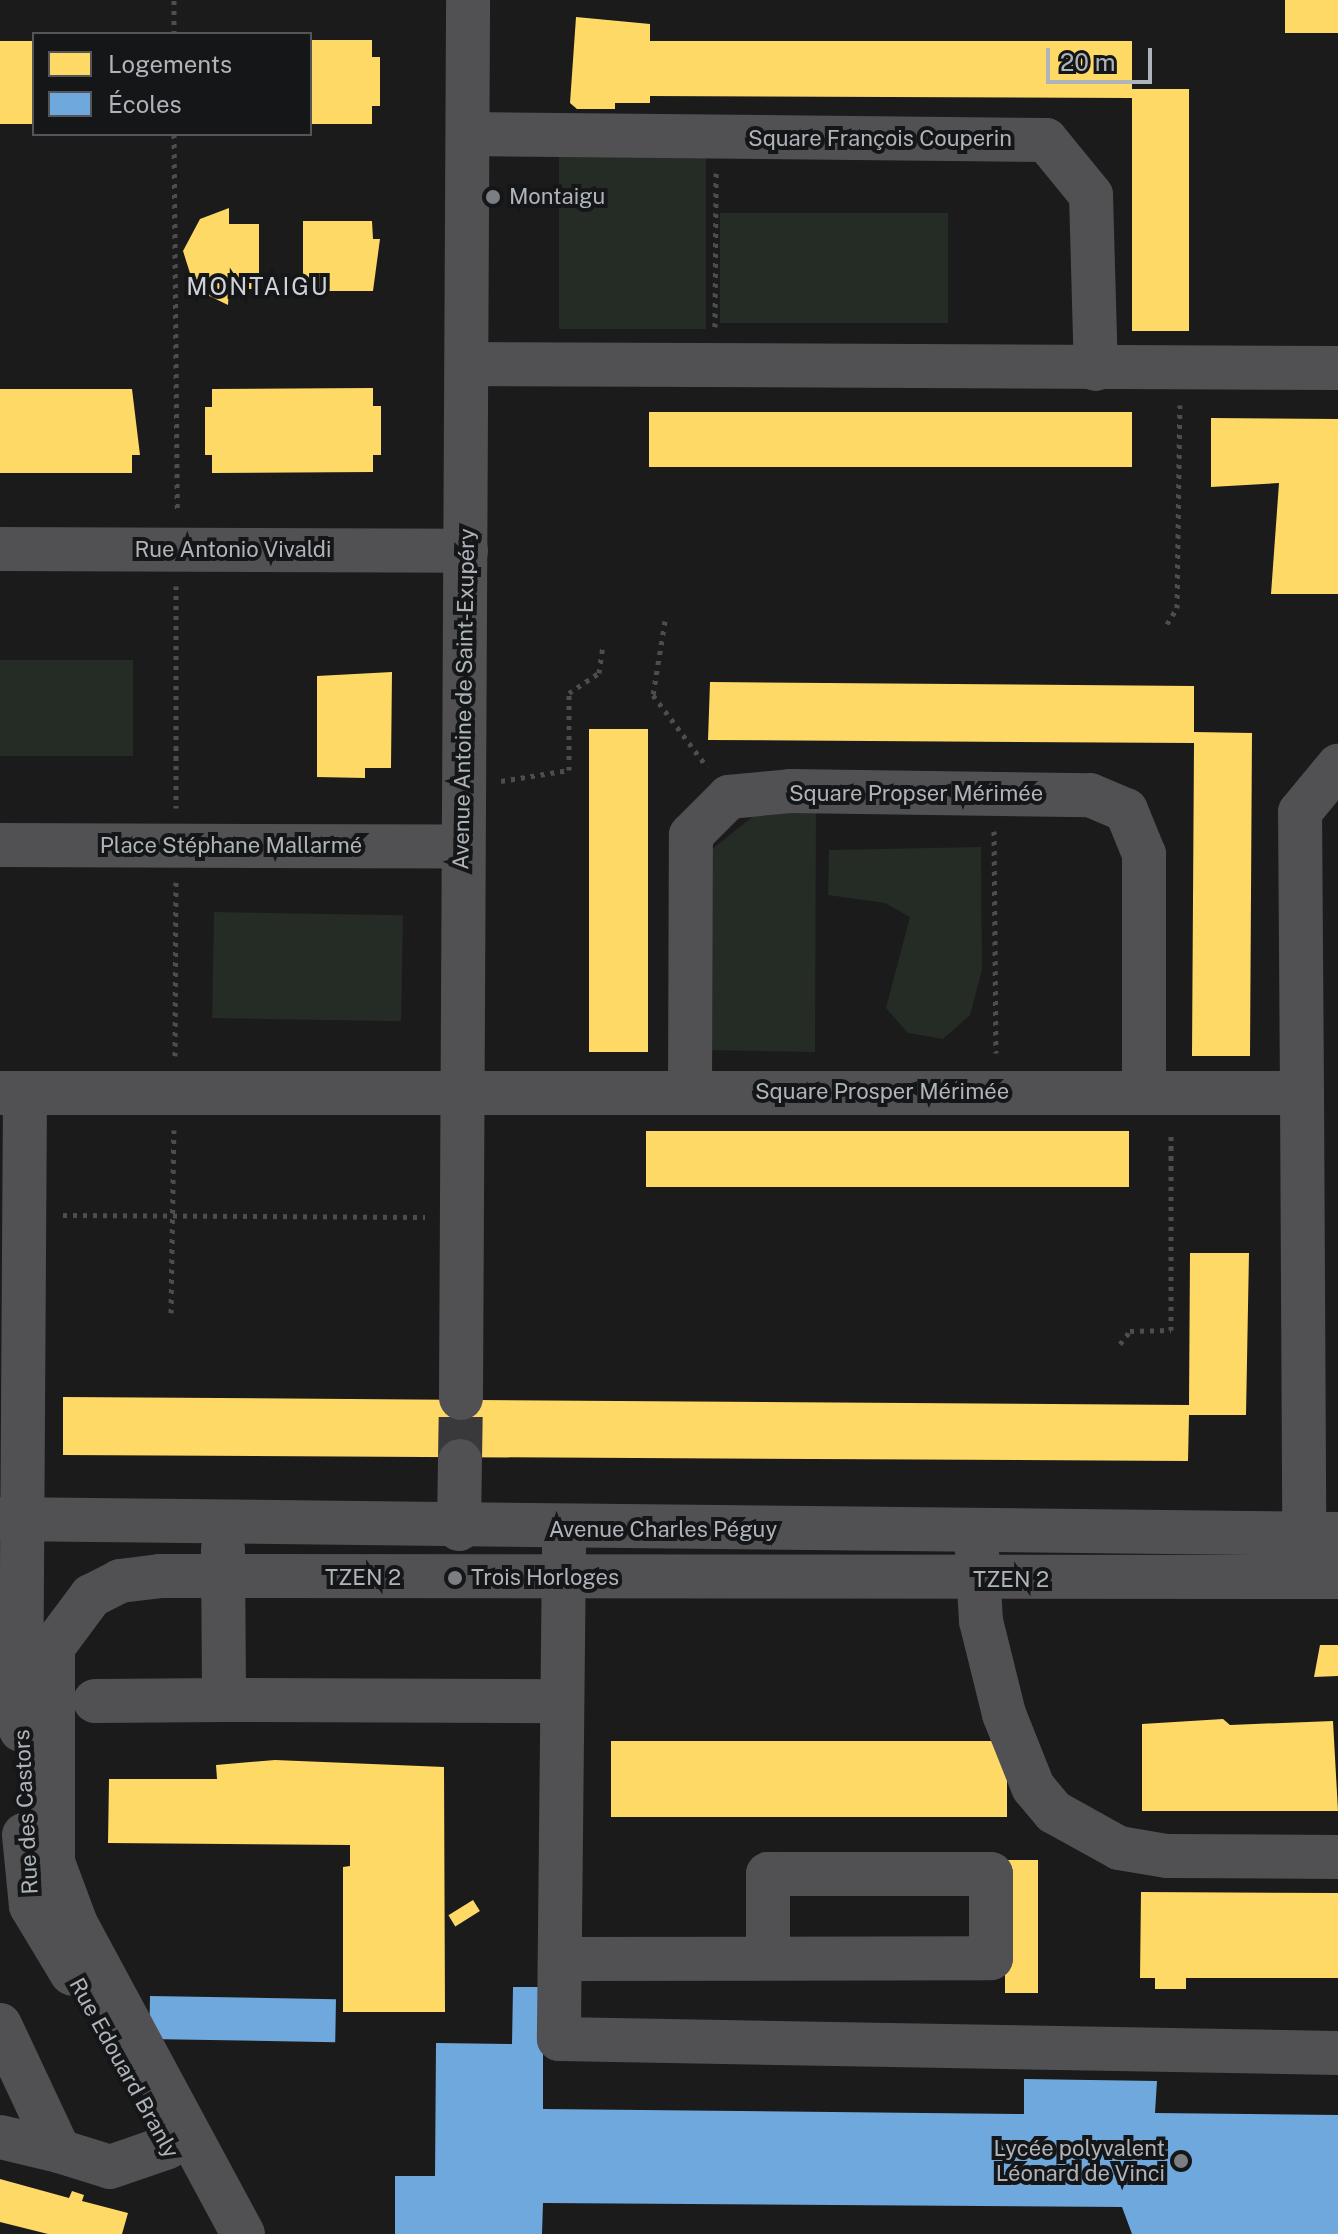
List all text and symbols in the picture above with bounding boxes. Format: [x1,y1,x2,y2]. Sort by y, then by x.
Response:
legend [32,32,312,136]
scale bar [1050,32,1156,82]
text: 20 m [1060,48,1116,76]
text: Logements [108,50,232,78]
text: Écoles [108,90,182,118]
street label: Square François Couperin [748,126,1012,152]
place label: Montaigu [509,184,605,210]
marker: Montaigu [484,188,502,206]
district label: MONTAIGU [186,273,330,301]
street label: Avenue Antoine de Saint-Exupéry [448,528,480,870]
street label: Rue Antonio Vivaldi [134,537,332,563]
street label: Square Propser Mérimée [789,781,1043,807]
street label: Place Stéphane Mallarmé [100,833,362,859]
street label: Square Prosper Mérimée [755,1079,1009,1105]
street label: Avenue Charles Péguy [549,1517,777,1543]
street label: TZEN 2 [325,1565,401,1591]
place label: Trois Horloges [471,1565,619,1591]
street label: TZEN 2 [973,1567,1049,1593]
marker: Trois Horloges [446,1569,464,1587]
street label: Rue des Castors [8,1729,44,1895]
street label: Rue Edouard Branly [64,1973,184,2163]
place label: Lycée polyvalent Léonard de Vinci [993,2135,1165,2186]
marker: Lycée polyvalent Léonard de Vinci [1172,2152,1190,2170]

